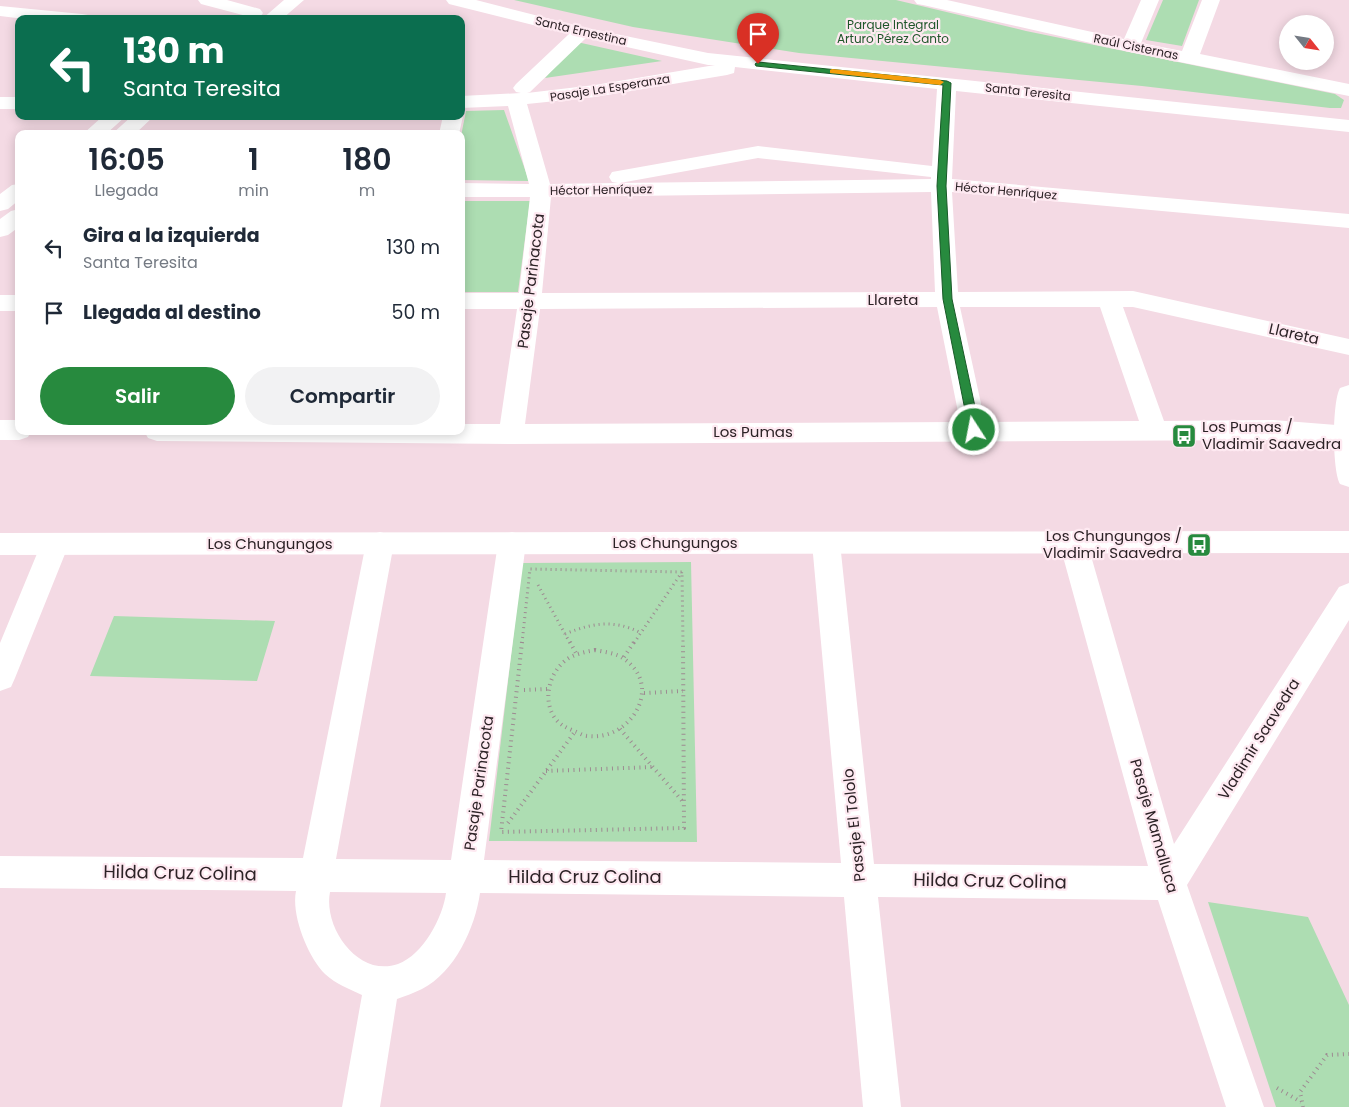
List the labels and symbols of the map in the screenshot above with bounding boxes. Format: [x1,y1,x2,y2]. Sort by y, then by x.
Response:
street label: Santa Ernestina [534,12,629,49]
pin [737,13,779,64]
north arrow [1279,15,1334,70]
park label: Parque Integral Arturo Pérez Canto [837,16,949,47]
street label: Raúl Cisternas [1092,29,1180,64]
street label: Pasaje La Esperanza [549,70,671,105]
street label: Santa Teresita [984,79,1072,104]
street label: Héctor Henríquez [954,178,1058,203]
street label: Héctor Henríquez [550,180,652,199]
street label: Pasaje Parinacota [512,212,549,350]
street label: Llareta [868,289,918,310]
street label: Llareta [1267,318,1321,349]
position arrow [947,403,999,455]
place label: Los Pumas / Vladimir Saavedra [1202,416,1341,454]
street label: Los Pumas [713,421,793,442]
bus stop icon: Los Pumas / Vladimir Saavedra [1171,423,1197,449]
place label: Los Chungungos / Vladimir Saavedra [1043,525,1182,563]
street label: Los Chungungos [612,532,738,553]
bus stop icon: Los Chungungos / Vladimir Saavedra [1186,532,1212,558]
street label: Los Chungungos [207,533,333,554]
street label: Vladimir Saavedra [1213,674,1304,803]
street label: Pasaje Parinacota [459,714,498,852]
street label: Pasaje Mamalluca [1125,756,1184,895]
street label: Pasaje El Tololo [837,768,870,883]
street label: Hilda Cruz Colina [103,859,257,886]
street label: Hilda Cruz Colina [508,864,662,889]
street label: Hilda Cruz Colina [913,867,1067,894]

